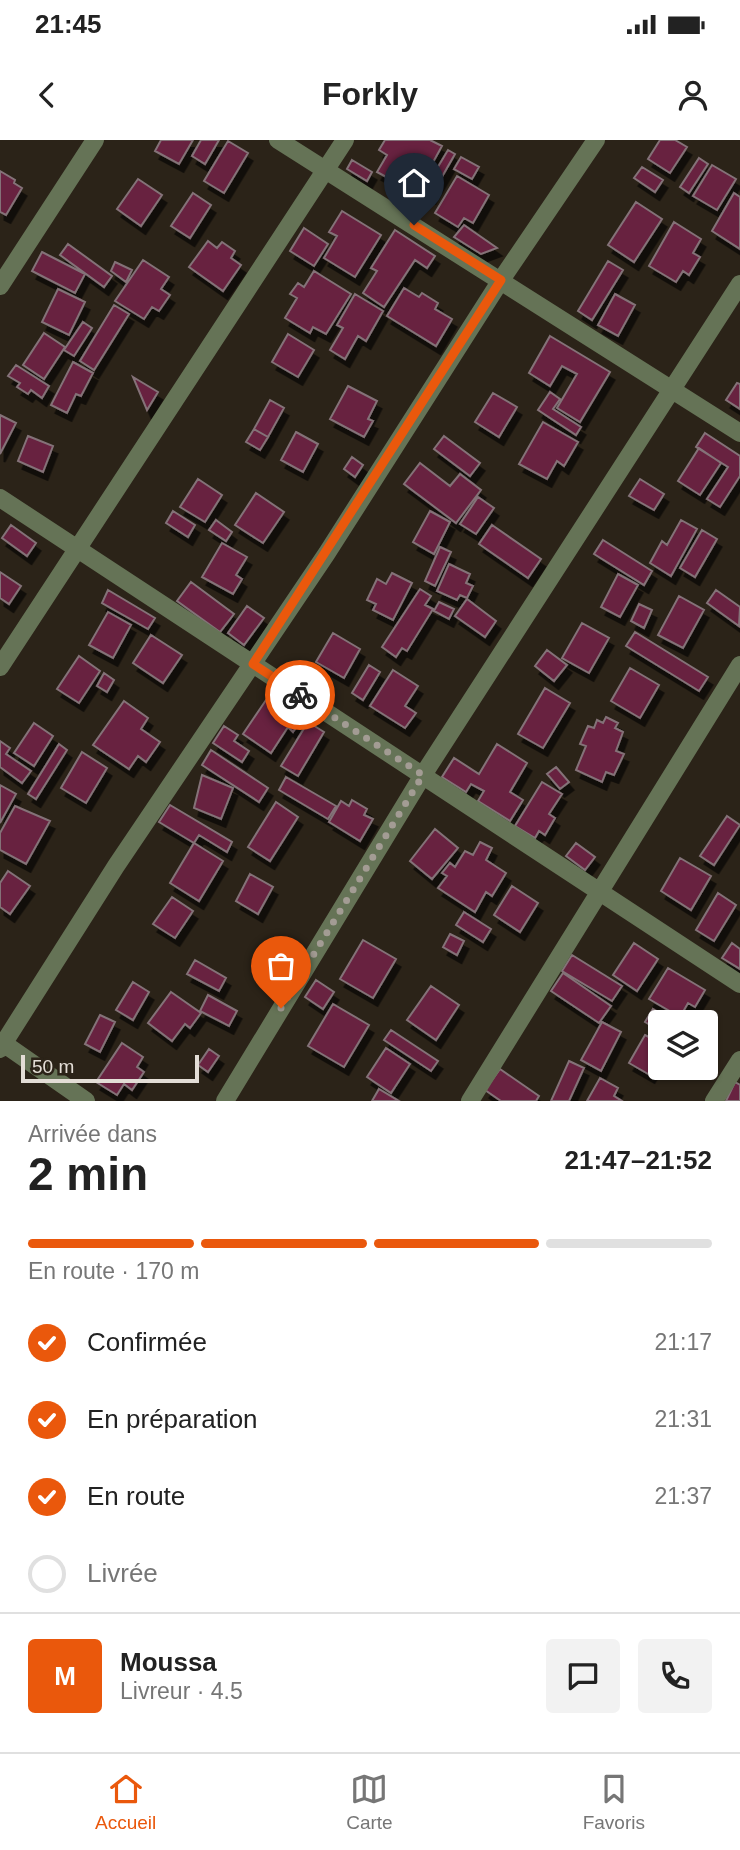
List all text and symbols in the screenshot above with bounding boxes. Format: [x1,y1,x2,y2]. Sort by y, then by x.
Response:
text: 21:45 [35,9,102,39]
icon: back [28,76,66,114]
text: Forkly [322,76,418,112]
icon: person [674,76,712,114]
pin [384,153,444,225]
icon: home [395,164,433,202]
courier [265,660,335,730]
icon: bike [281,676,319,714]
pin [251,936,311,1008]
icon: bag [262,947,300,985]
map controls [648,1010,718,1080]
button: layers [648,1010,718,1080]
scale bar [21,1052,200,1084]
text: 50 m [32,1056,74,1077]
text: Arrivée dans [28,1121,157,1147]
text: 21:47–21:52 [565,1145,712,1175]
text: 2 min [28,1148,148,1200]
text: En route · 170 m [28,1258,199,1284]
icon: check [28,1324,66,1362]
text: Confirmée [87,1327,207,1357]
text: 21:17 [654,1329,712,1355]
icon: check [28,1401,66,1439]
text: En préparation [87,1404,258,1434]
text: 21:31 [654,1406,712,1432]
icon: check [28,1478,66,1516]
text: En route [87,1481,185,1511]
text: 21:37 [654,1483,712,1509]
text: Livrée [87,1558,158,1588]
button: chat [546,1639,620,1713]
button: phone [638,1639,712,1713]
text: Moussa [120,1647,217,1677]
text: M [54,1661,76,1691]
text: Livreur · 4.5 [120,1678,243,1704]
tab: Accueil [95,1770,156,1834]
tab: Carte [346,1770,393,1834]
tab: Favoris [583,1770,645,1834]

